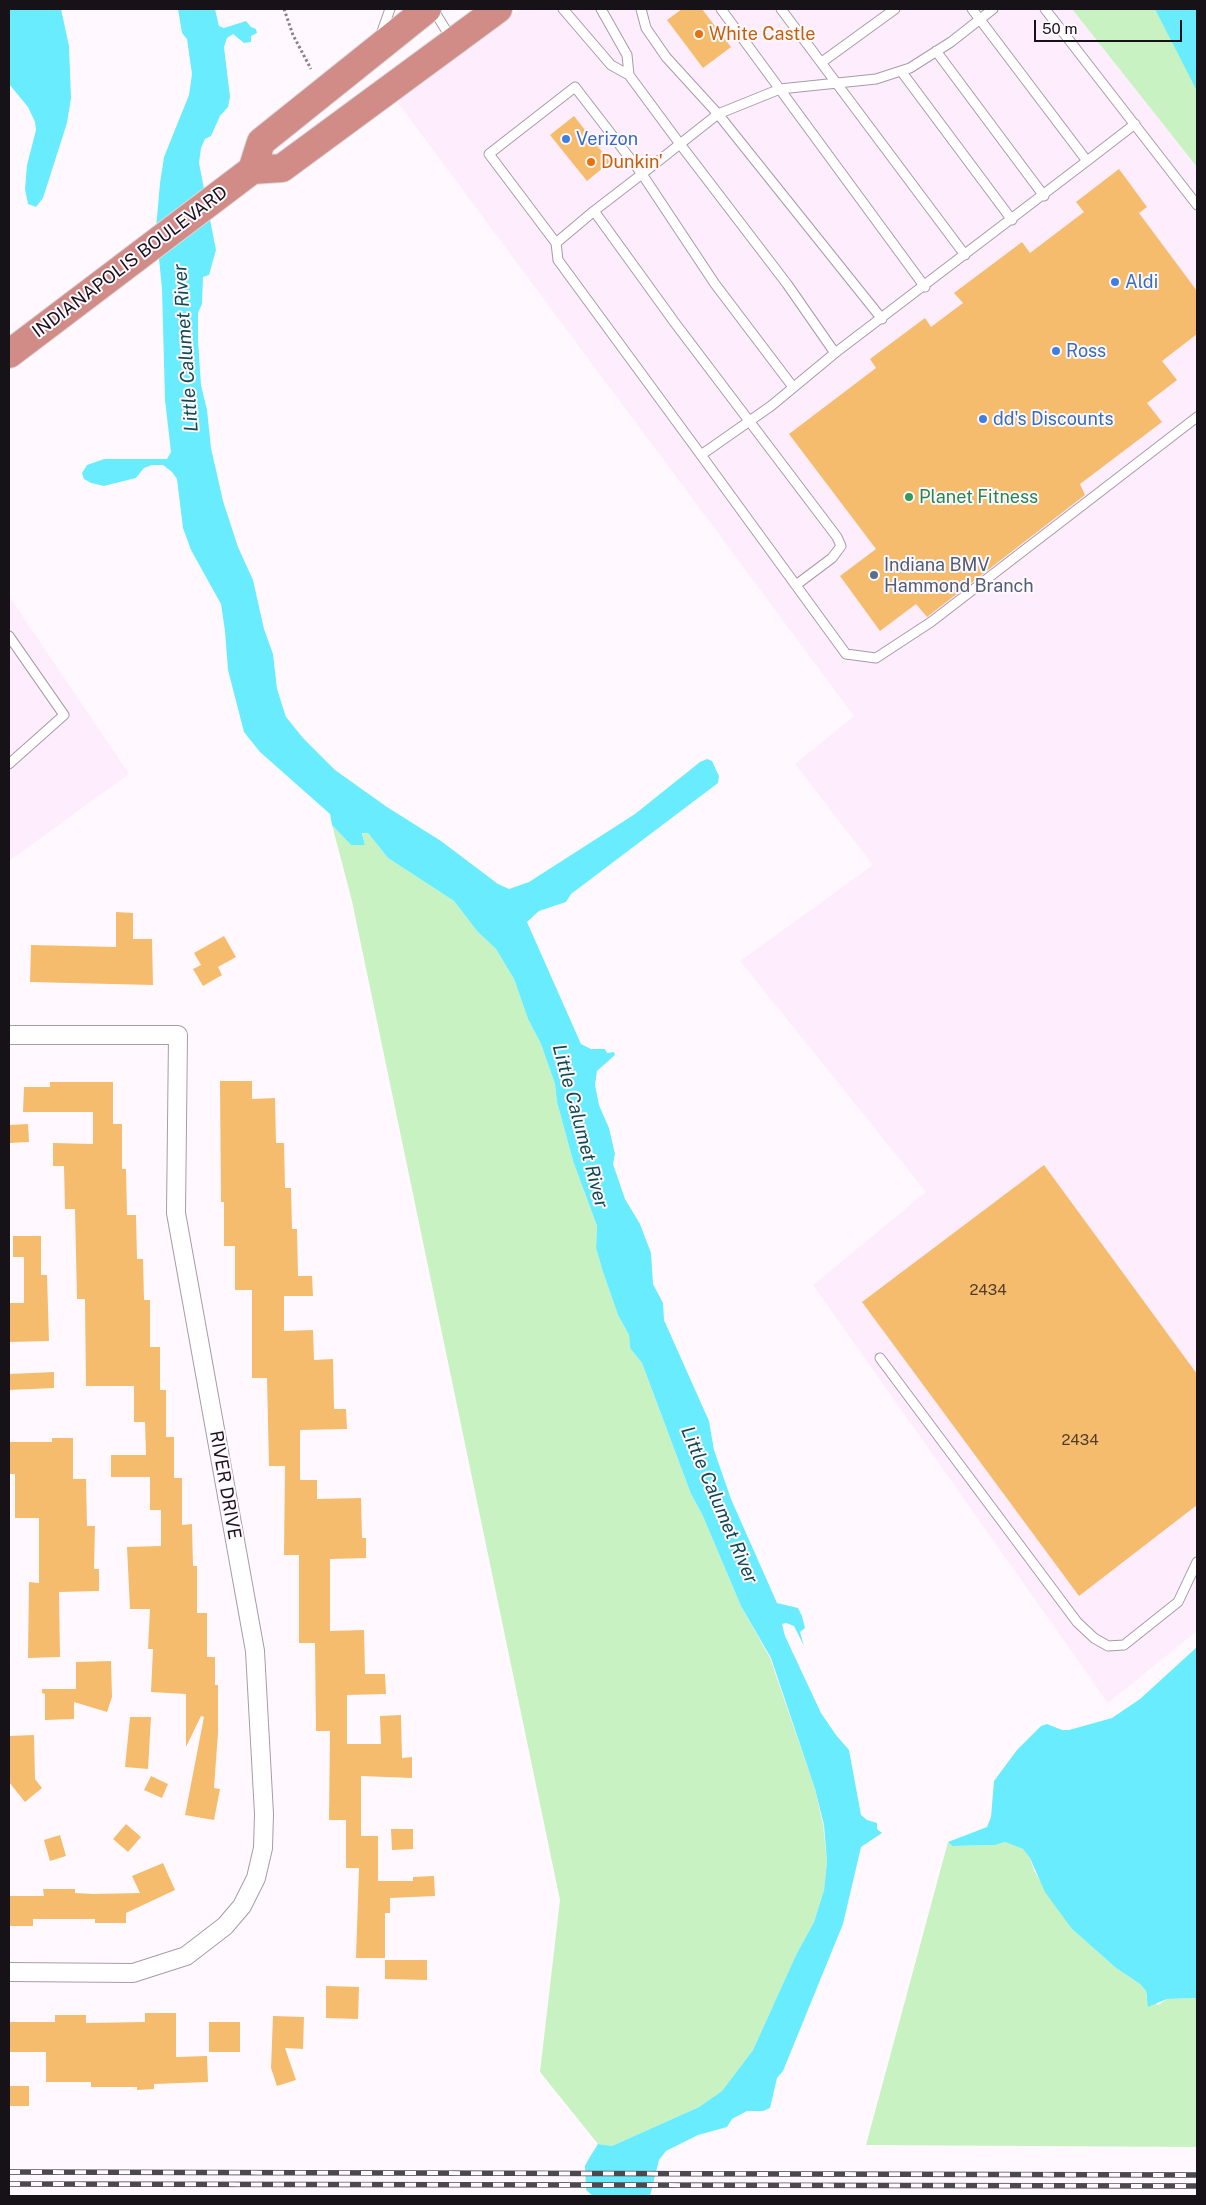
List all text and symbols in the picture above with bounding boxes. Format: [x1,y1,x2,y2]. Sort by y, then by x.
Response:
scale bar [1036,10,1184,42]
text: 50 m [1042,20,1077,37]
place label: White Castle [709,23,816,45]
marker: White Castle [693,28,705,40]
place label: Verizon [576,128,638,150]
marker: Verizon [560,133,572,145]
place label: Dunkin' [601,151,663,173]
marker: Dunkin' [585,156,597,168]
street label: INDIANAPOLIS BOULEVARD [28,182,232,342]
water label: Little Calumet River [169,263,203,433]
place label: Aldi [1125,271,1158,293]
marker: Aldi [1109,276,1121,288]
place label: Ross [1066,340,1106,362]
marker: Ross [1050,345,1062,357]
place label: dd's Discounts [993,408,1113,430]
marker: dd's Discounts [977,413,989,425]
place label: Planet Fitness [919,486,1038,508]
marker: Planet Fitness [903,491,915,503]
place label: Indiana BMV Hammond Branch [884,554,1034,596]
marker: Indiana BMV Hammond Branch [868,569,880,581]
water label: Little Calumet River [547,1042,613,1210]
house number: 2434 [969,1281,1007,1299]
water label: Little Calumet River [676,1423,762,1587]
street label: RIVER DRIVE [205,1429,245,1541]
house number: 2434 [1061,1431,1099,1449]

